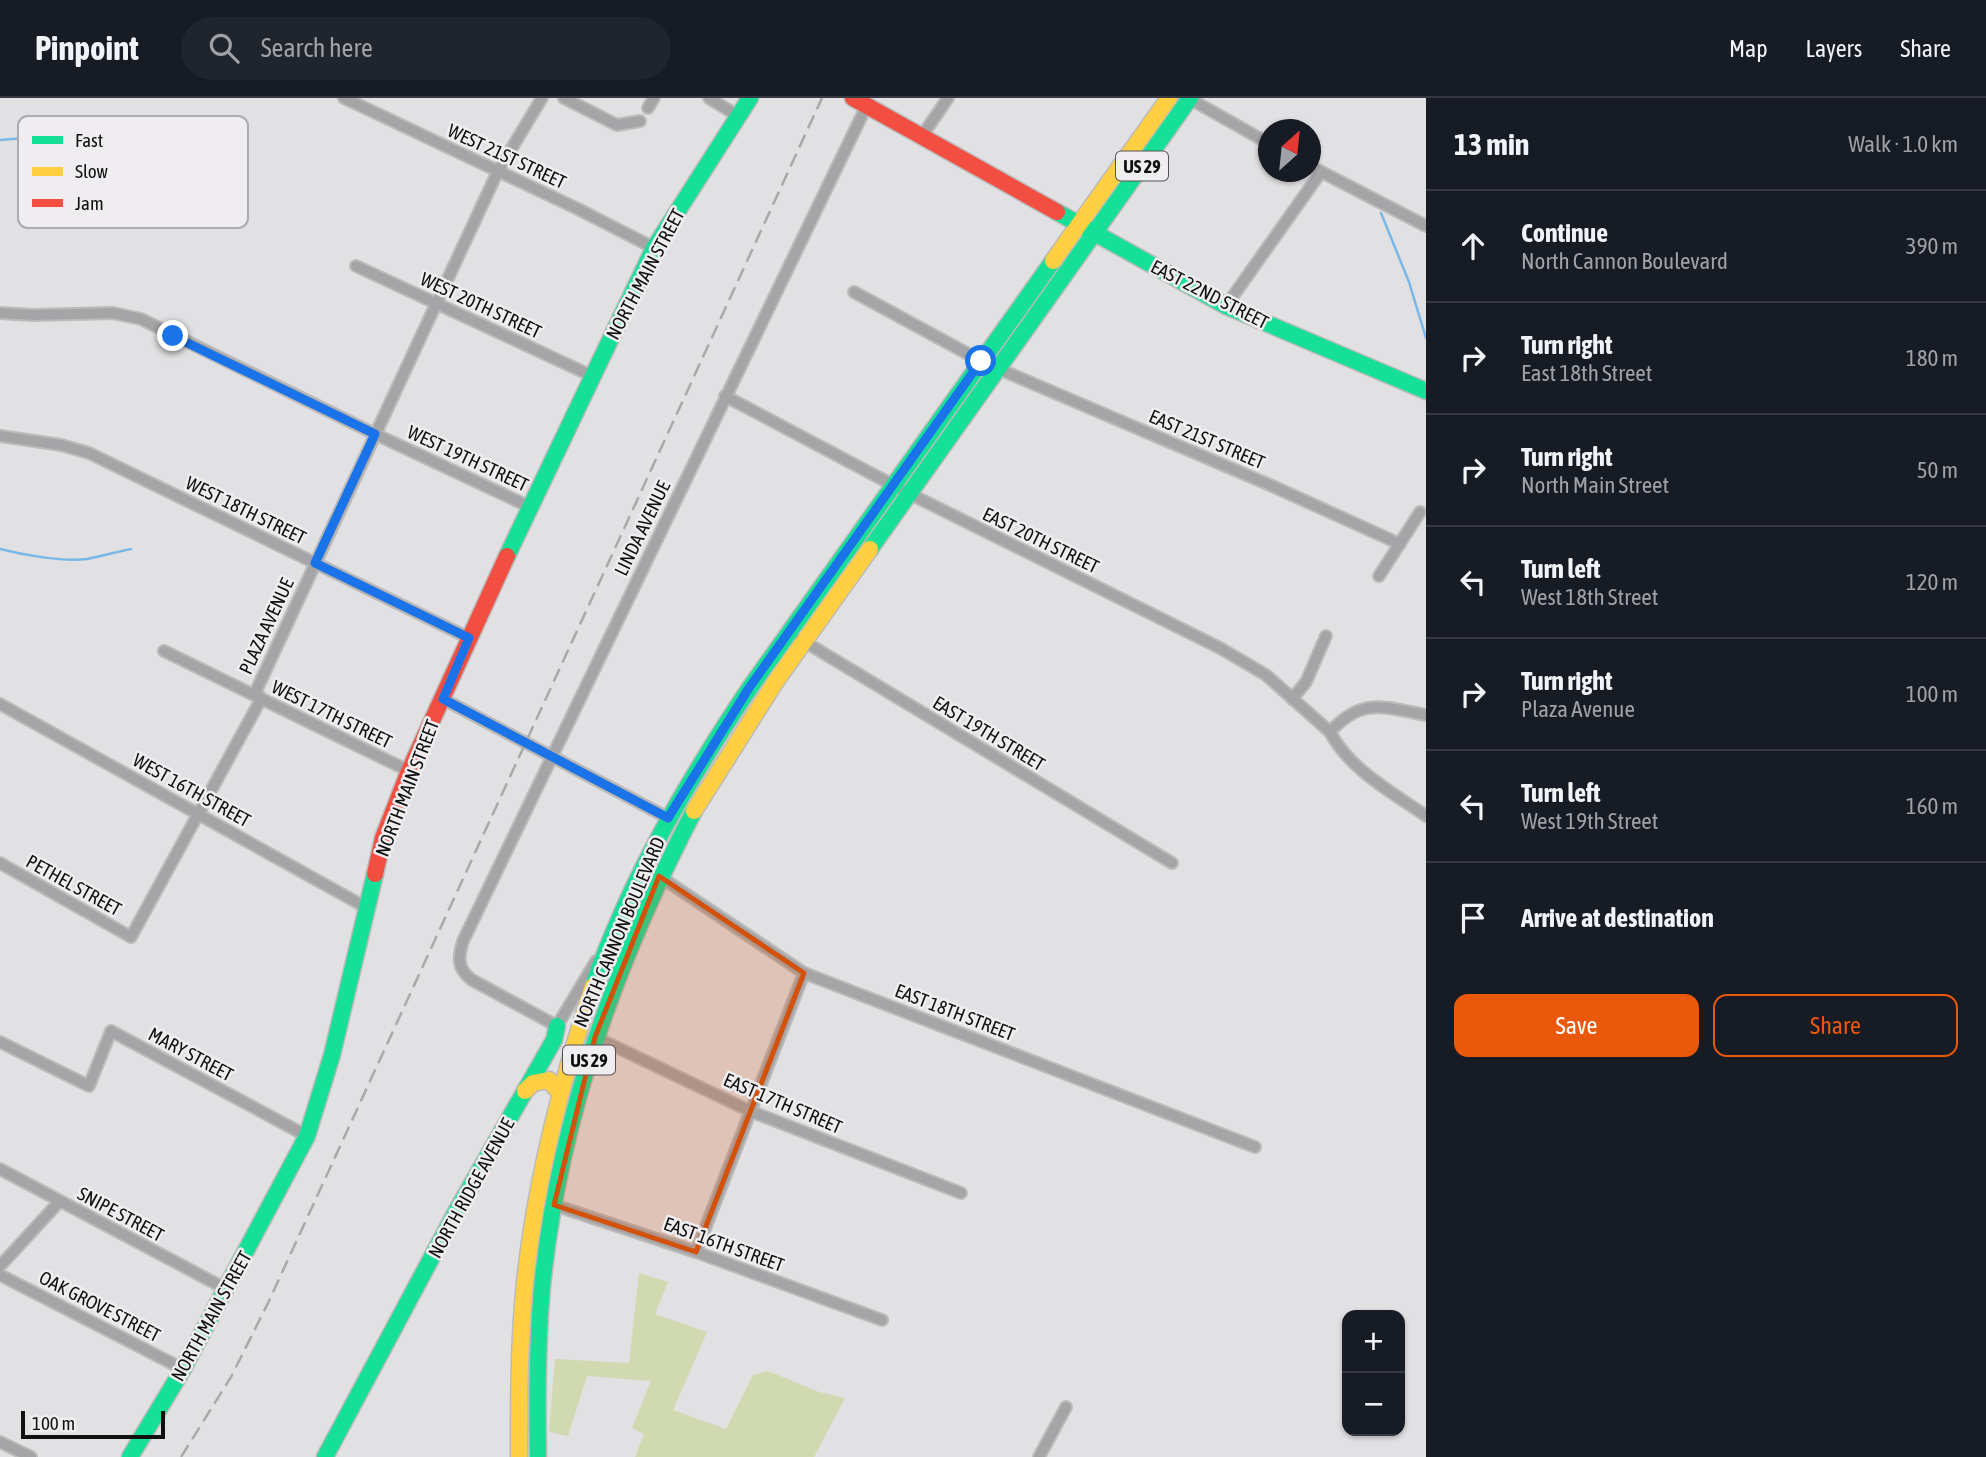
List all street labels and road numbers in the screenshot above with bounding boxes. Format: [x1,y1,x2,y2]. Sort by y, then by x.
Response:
street label: WEST 21ST STREET [444,119,570,193]
road number: US 29 [1116,152,1168,180]
street label: NORTH MAIN STREET [601,204,689,343]
street label: EAST 22ND STREET [1148,255,1273,333]
street label: WEST 20TH STREET [417,267,546,343]
street label: EAST 21ST STREET [1146,405,1269,474]
street label: WEST 19TH STREET [404,420,533,496]
street label: WEST 18TH STREET [182,471,310,549]
street label: LINDA AVENUE [610,477,674,579]
street label: EAST 20TH STREET [979,502,1103,578]
street label: PLAZA AVENUE [234,575,298,677]
street label: WEST 17TH STREET [268,675,396,753]
street label: EAST 19TH STREET [929,691,1049,775]
street label: NORTH MAIN STREET [371,716,443,860]
street label: WEST 16TH STREET [129,749,255,832]
street label: NORTH CANNON BOULEVARD [569,834,669,1030]
street label: PETHEL STREET [23,850,126,920]
street label: EAST 18TH STREET [892,979,1019,1045]
street label: MARY STREET [145,1023,238,1086]
road number: US 29 [563,1045,615,1074]
street label: EAST 17TH STREET [720,1068,846,1138]
street label: NORTH RIDGE AVENUE [423,1114,519,1262]
street label: SNIPE STREET [74,1182,168,1246]
street label: EAST 16TH STREET [661,1212,788,1276]
street label: NORTH MAIN STREET [166,1247,256,1385]
street label: OAK GROVE STREET [36,1266,165,1346]

